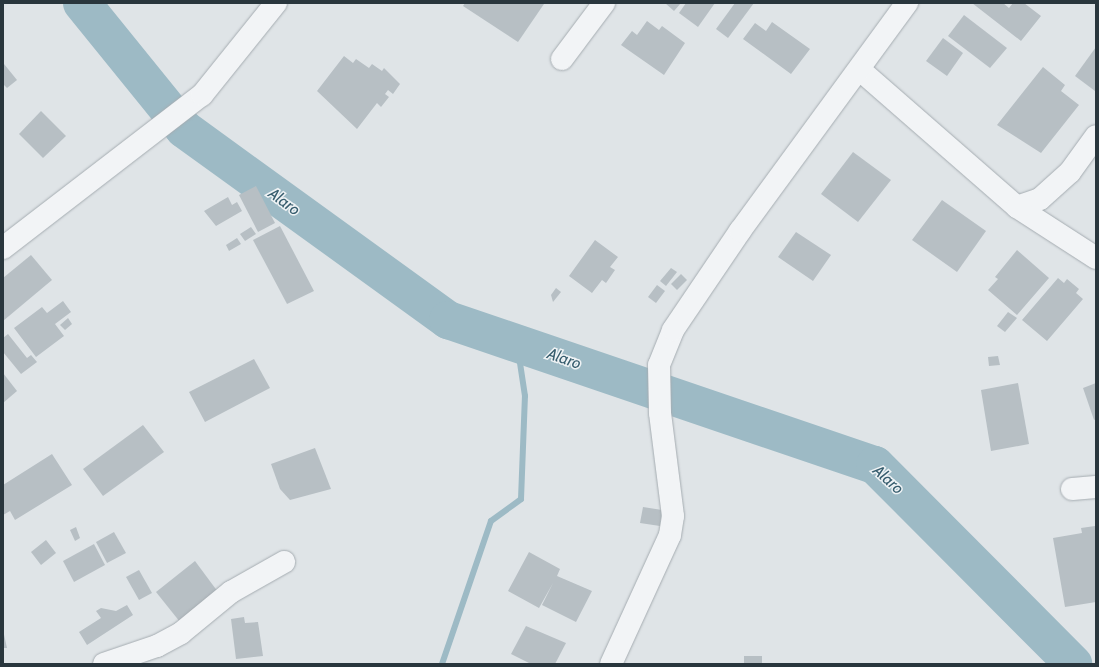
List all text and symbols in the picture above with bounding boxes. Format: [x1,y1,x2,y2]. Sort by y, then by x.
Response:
water label: Alaro [264,184,304,220]
water label: Alaro [545,344,583,374]
water label: Alaro [869,461,907,499]

